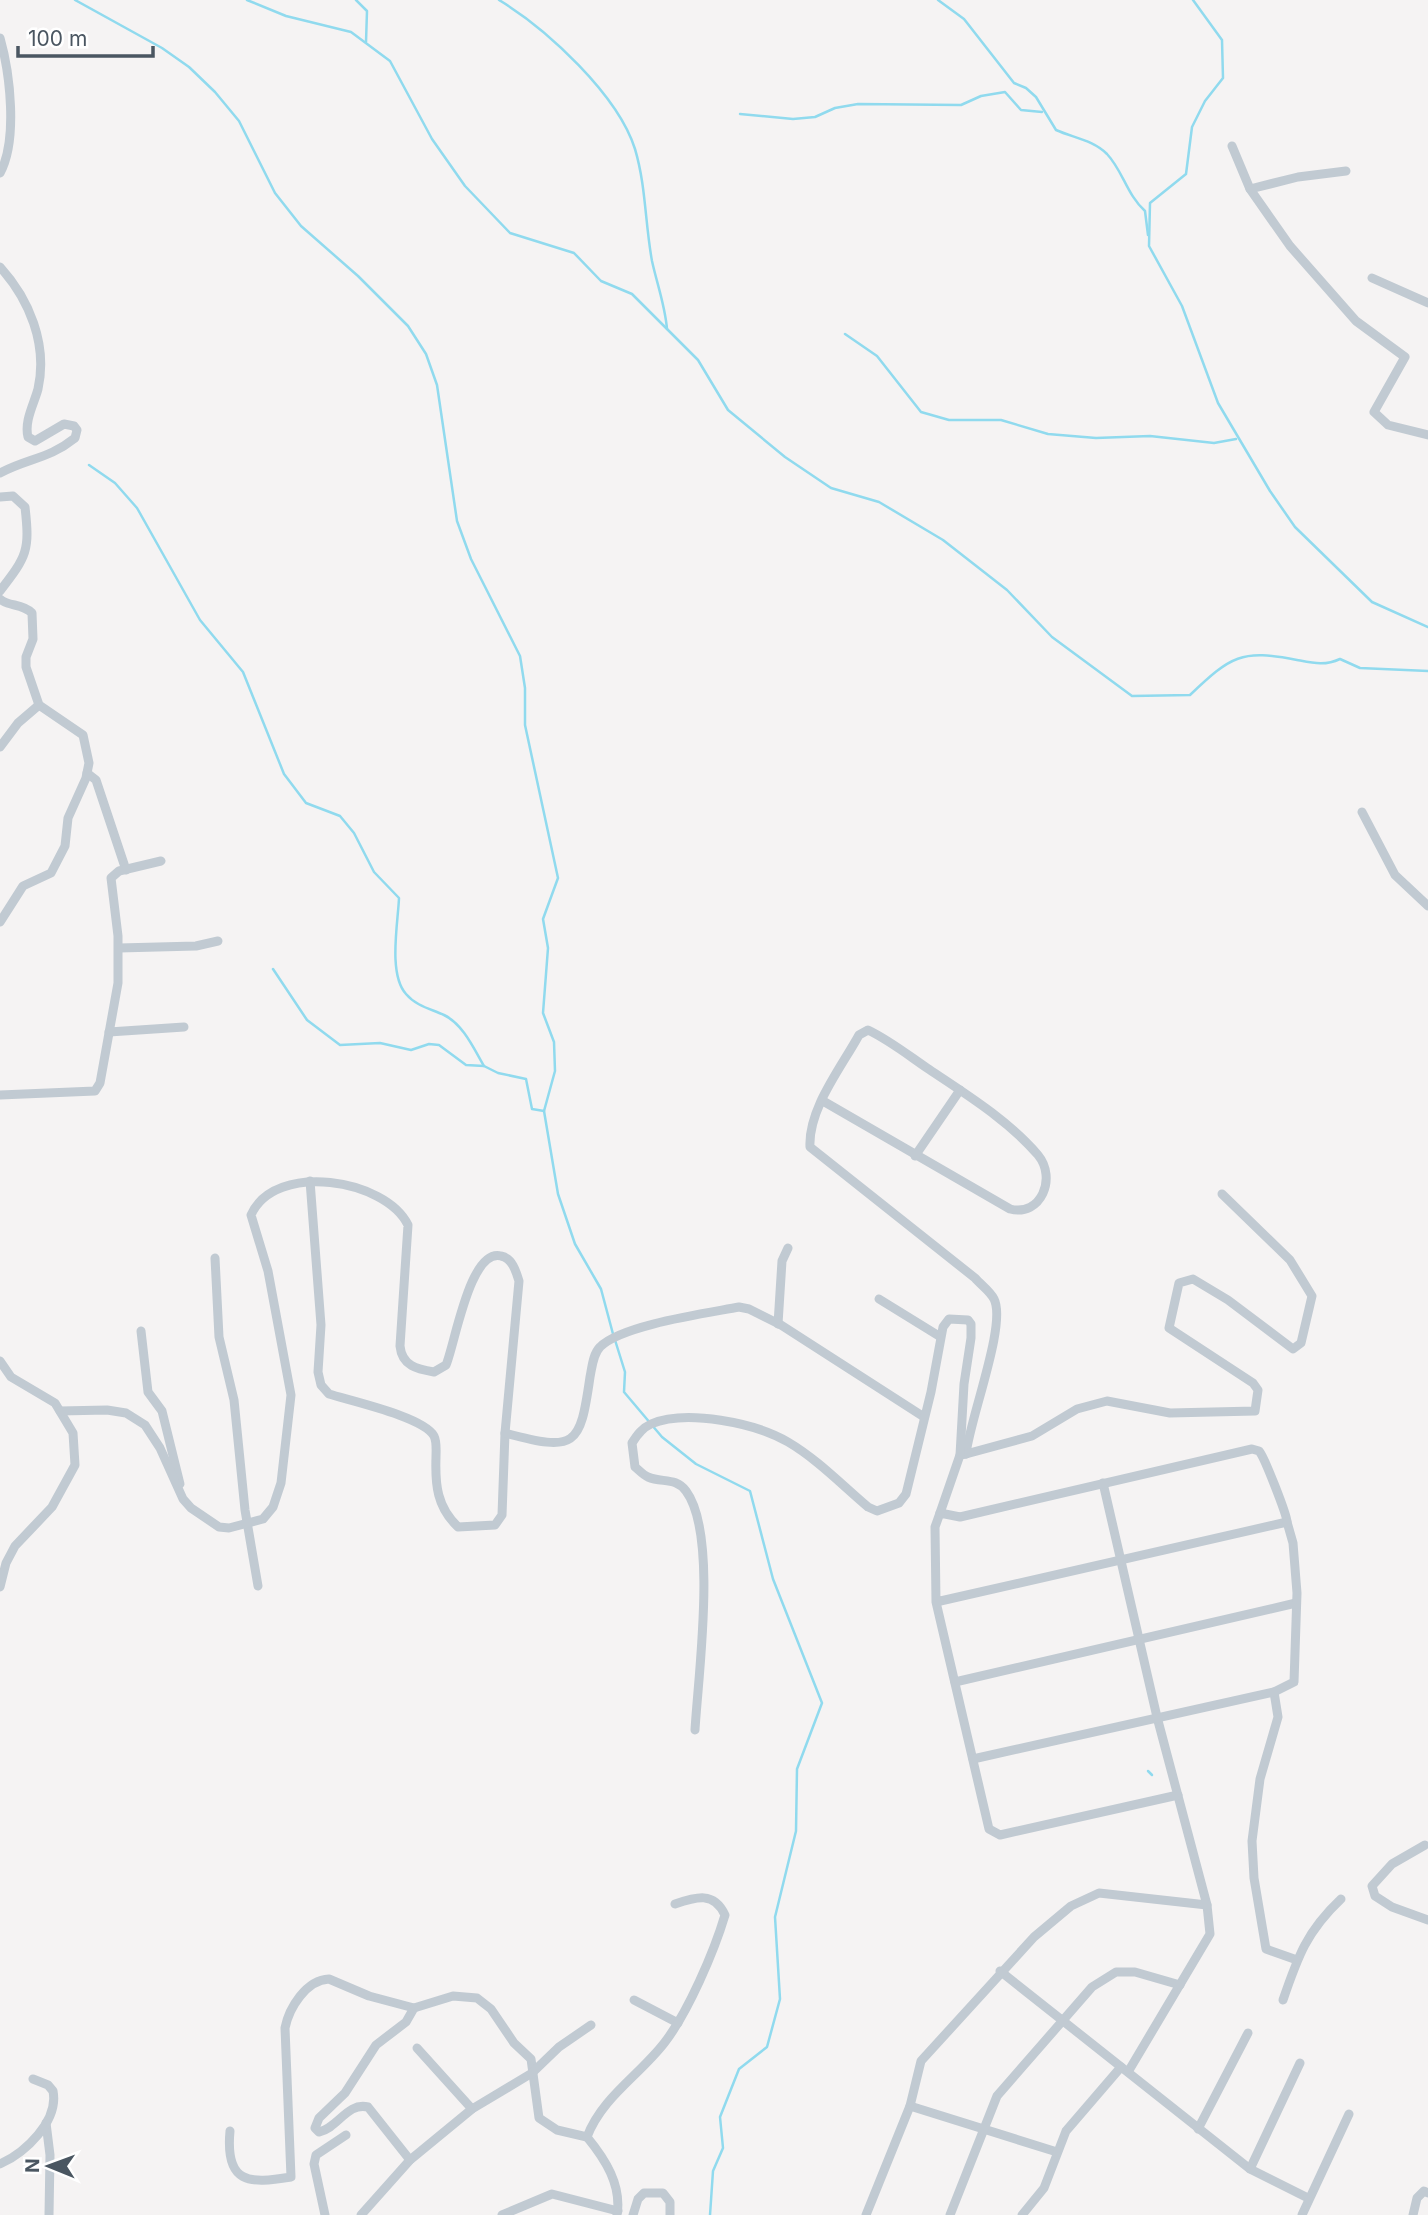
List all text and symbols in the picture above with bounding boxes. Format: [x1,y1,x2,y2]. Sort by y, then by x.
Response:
scale bar [18,14,152,58]
text: 100 m [28,26,87,51]
north arrow [14,2131,84,2201]
text: N [21,2158,44,2173]

